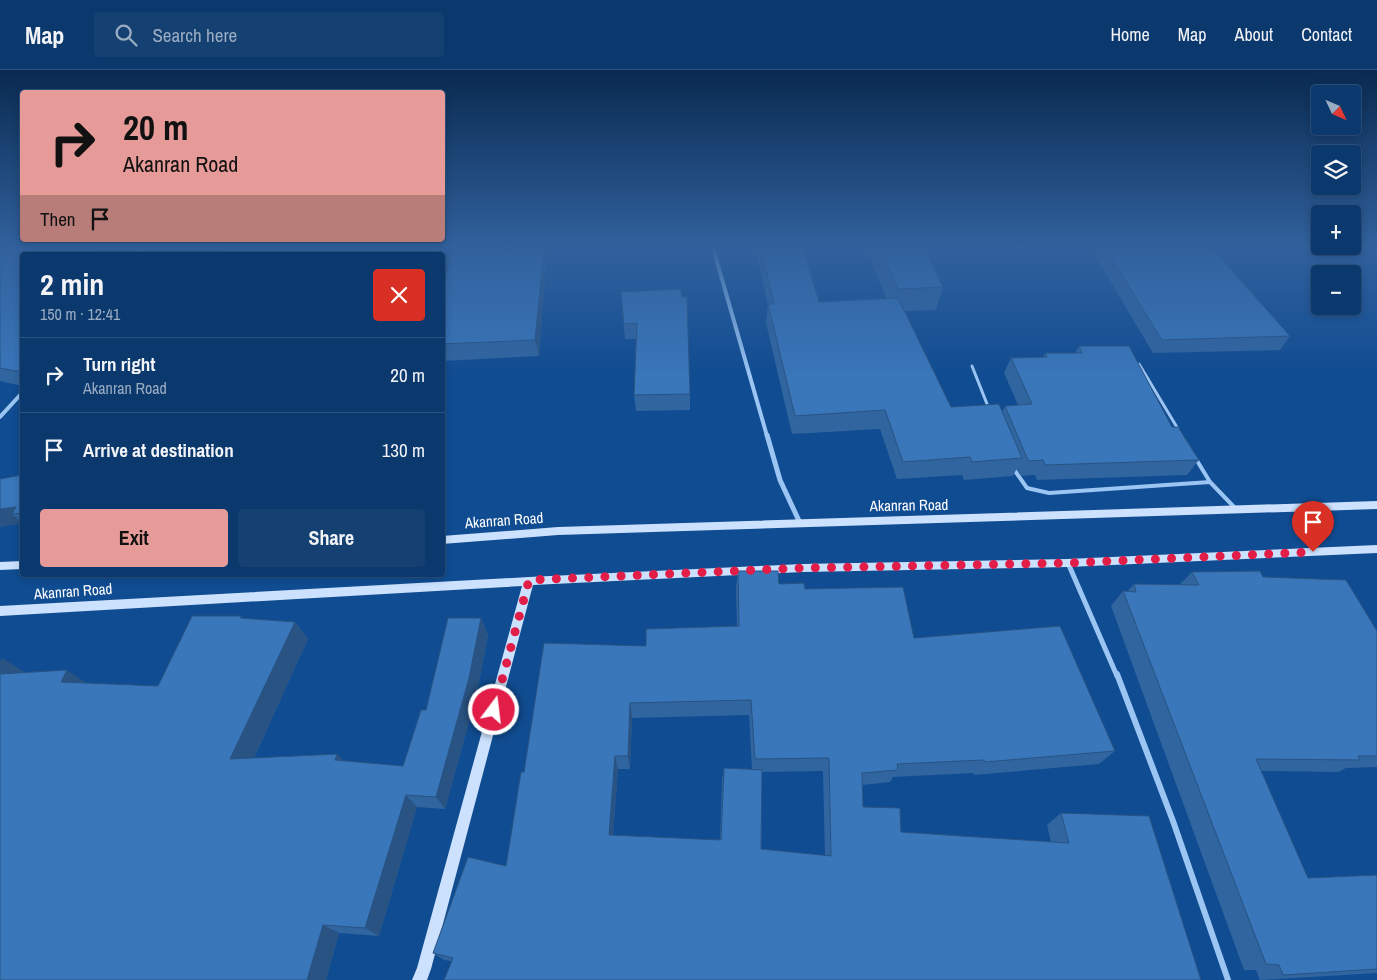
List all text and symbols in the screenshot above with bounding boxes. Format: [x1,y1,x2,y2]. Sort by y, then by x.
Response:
search box [94,12,444,57]
text: Map [25,19,64,51]
icon: search [112,21,140,49]
text: Search here [152,22,237,48]
text: Home [1110,22,1150,47]
text: Map [1178,22,1207,47]
text: About [1235,22,1273,47]
text: Contact [1301,22,1352,47]
north arrow [1311,85,1361,135]
map controls [1311,85,1361,315]
text: 20 m [123,104,188,151]
icon: right [40,110,105,175]
button: layers [1311,145,1361,195]
text: Akanran Road [123,149,238,179]
icon: arrive [86,205,114,233]
button: + [1311,205,1361,255]
text: Then [40,206,76,232]
text: 2 min [40,264,104,304]
button: − [1311,265,1361,315]
button: close [373,269,425,321]
text: 150 m · 12:41 [40,303,120,325]
text: Turn right [83,351,155,377]
icon: right [40,361,68,389]
text: 20 m [390,362,425,388]
text: Akanran Road [83,377,167,399]
icon: arrive [40,436,68,464]
text: Arrive at destination [83,437,234,463]
text: 130 m [382,437,425,463]
street label: Akanran Road [869,494,948,516]
pin [1292,501,1334,552]
street label: Akanran Road [463,507,544,533]
icon: arrive [1299,508,1327,536]
button: Exit [40,509,228,567]
button: Share [238,509,425,567]
street label: Akanran Road [32,578,113,604]
position arrow [467,683,519,735]

